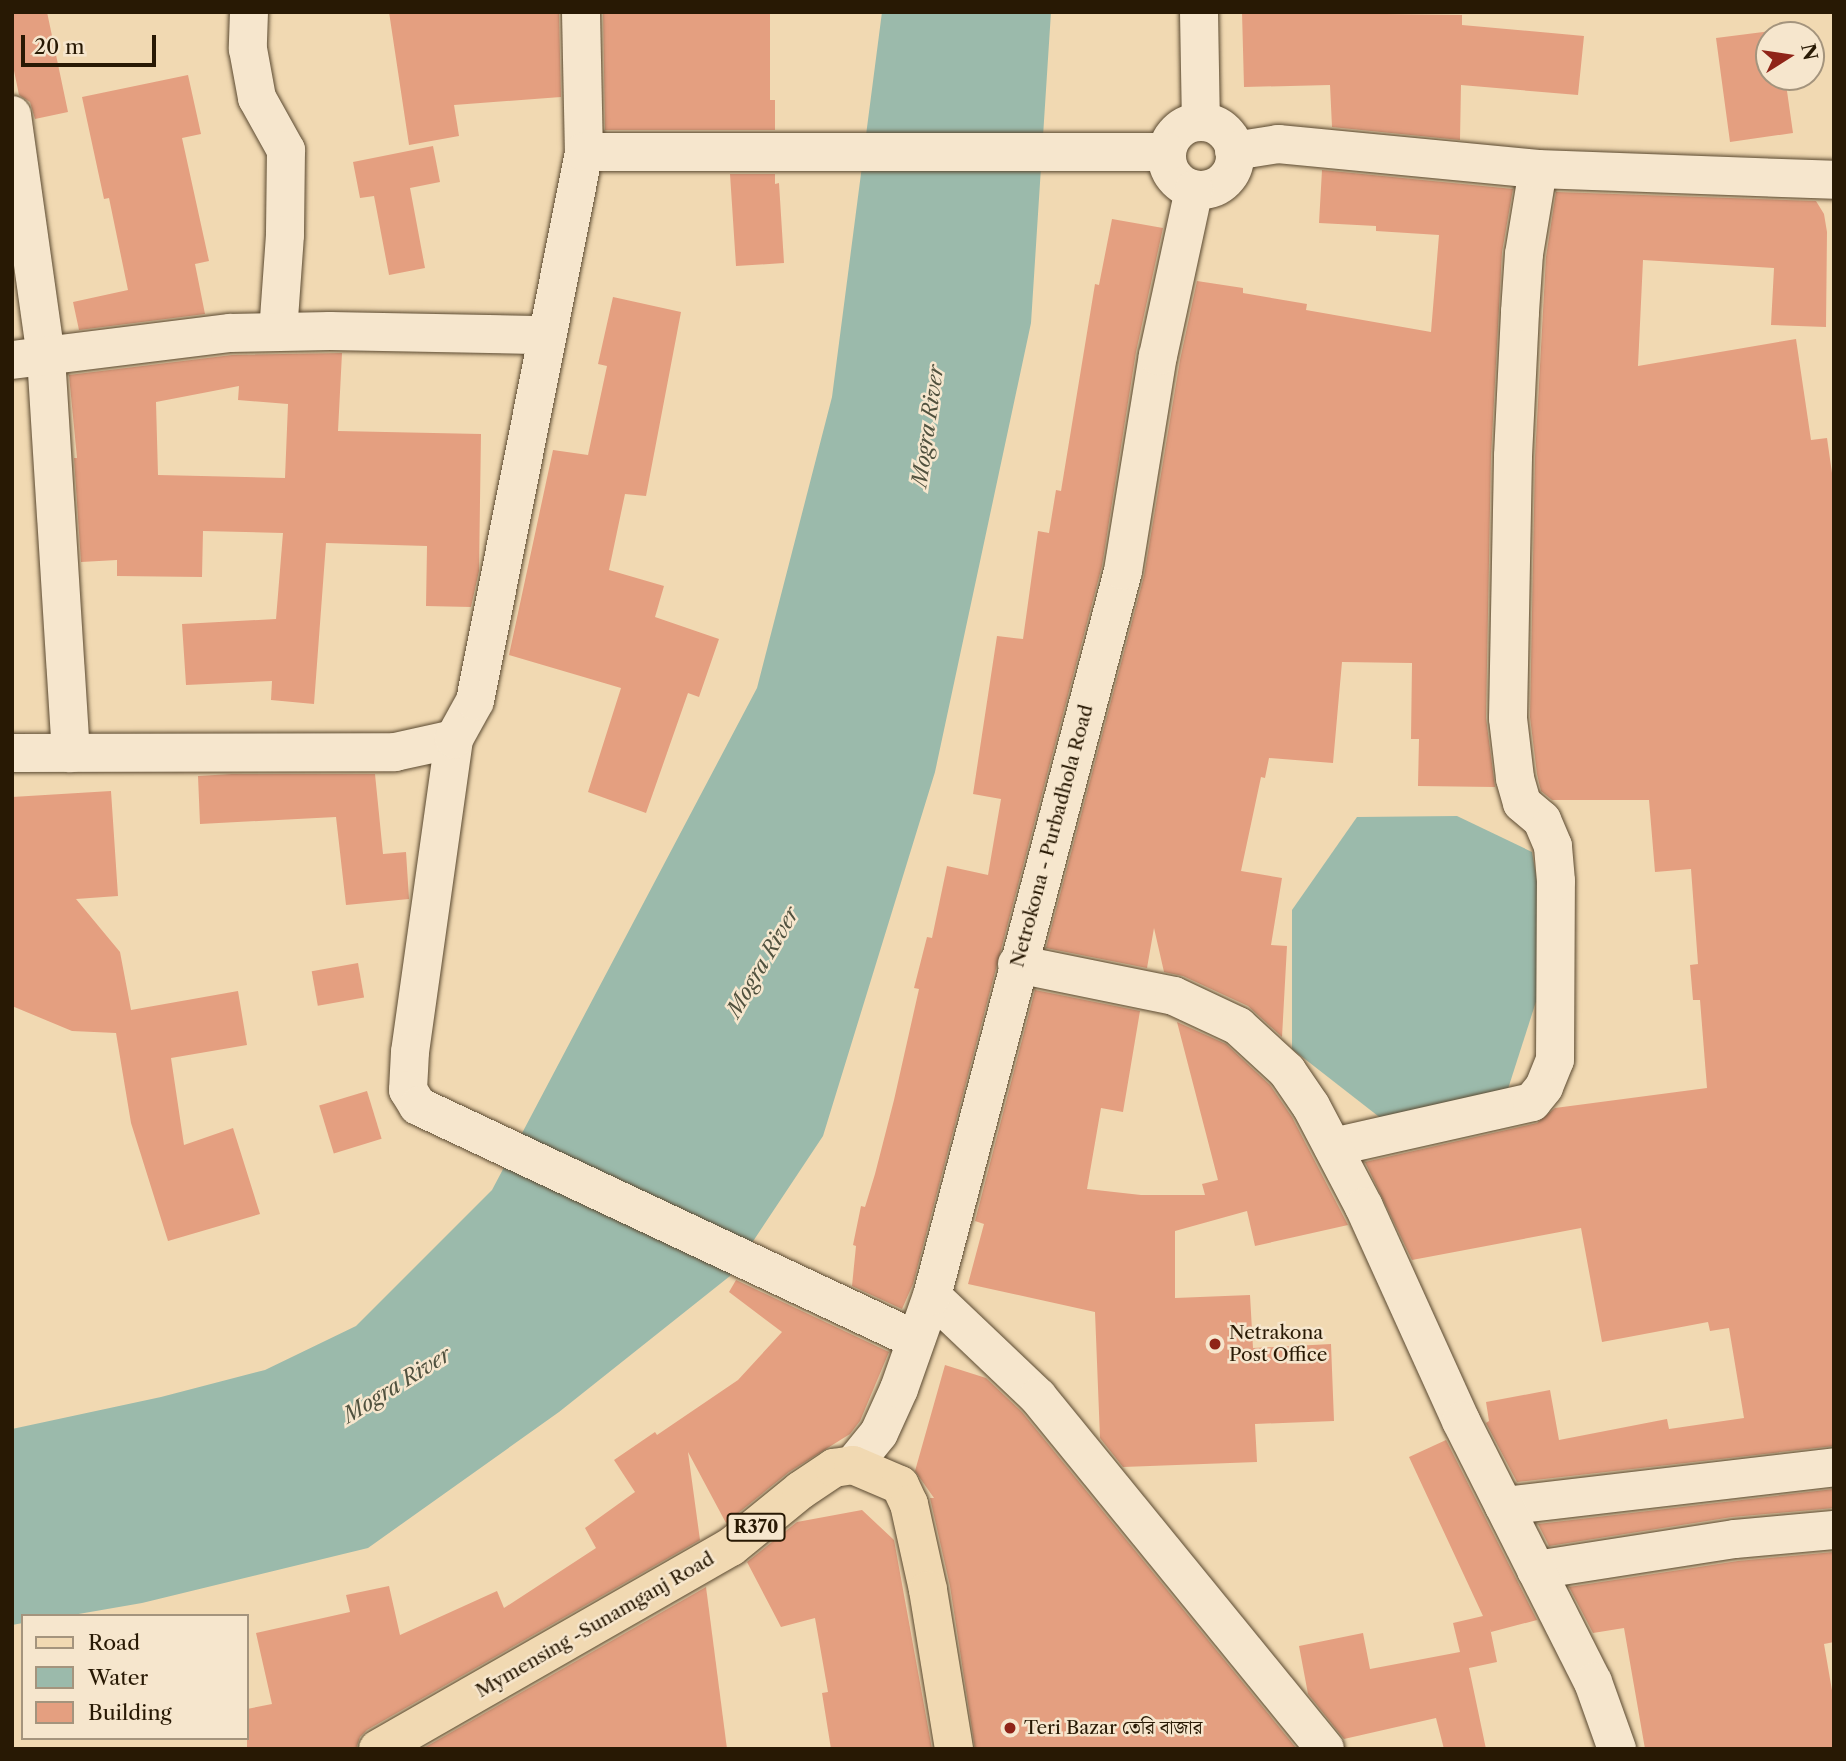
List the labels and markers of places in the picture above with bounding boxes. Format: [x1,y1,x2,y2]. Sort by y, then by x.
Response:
place label: Netrakona Post Office [1229,1322,1327,1366]
marker: Netrakona Post Office [1207,1336,1223,1352]
place label: Teri Bazar তেরি বাজার [1024,1717,1203,1739]
marker: Teri Bazar তেরি বাজার [1002,1720,1018,1736]

